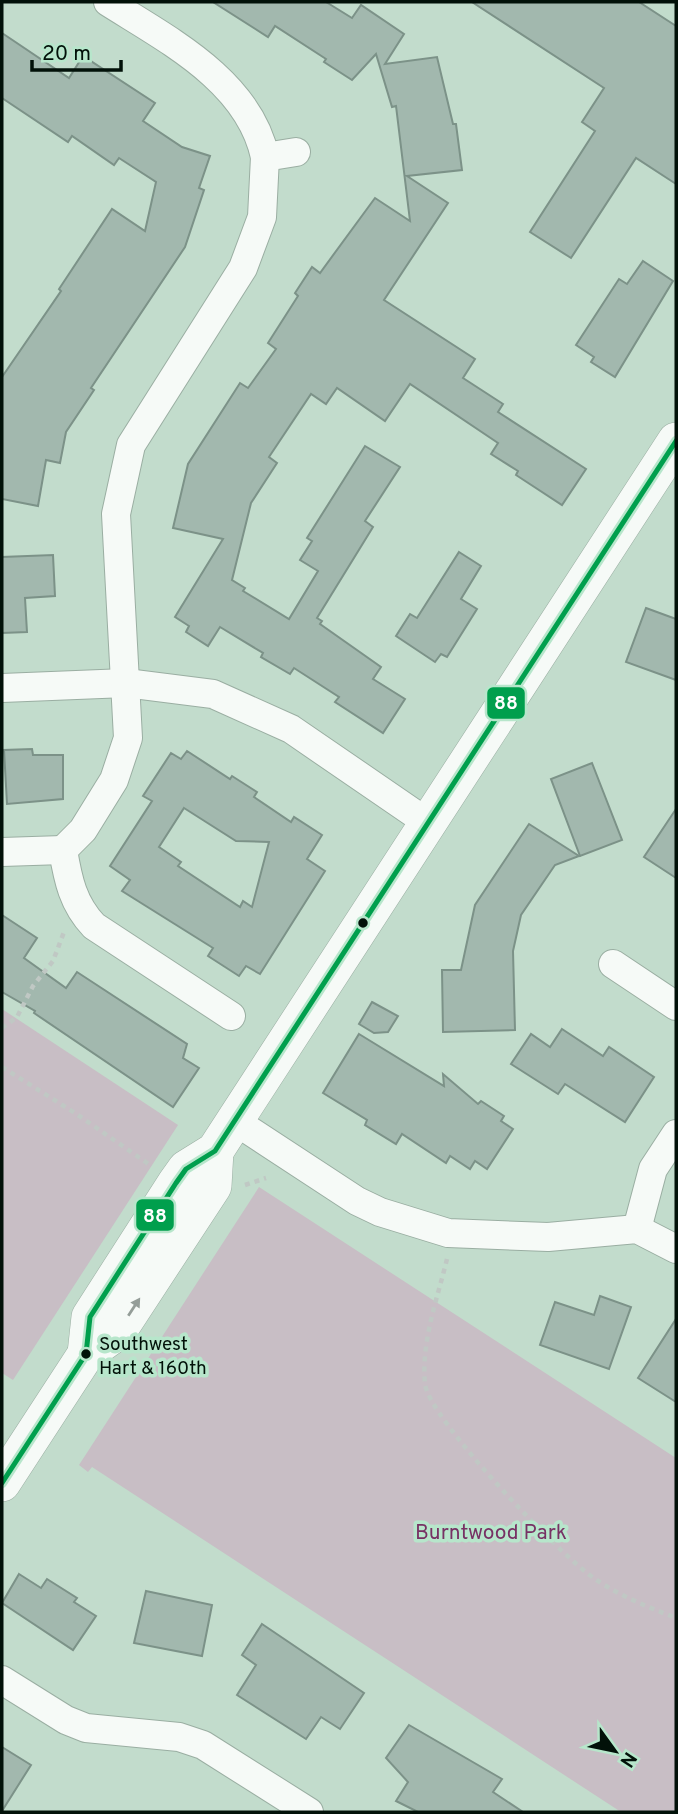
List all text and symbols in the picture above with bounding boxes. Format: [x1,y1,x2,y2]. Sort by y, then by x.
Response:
scale bar [32,28,121,72]
text: 20 m [42,41,91,68]
line badge: 88 [486,686,526,720]
text: 88 [494,692,518,716]
unlabelled marker [356,916,370,930]
line badge: 88 [135,1198,175,1232]
text: 88 [143,1205,167,1229]
one-way arrow [127,1297,140,1317]
place label: Southwest Hart & 160th [99,1333,207,1381]
marker: Southwest Hart & 160th [79,1347,93,1361]
park label: Burntwood Park [415,1520,567,1547]
north arrow [580,1716,650,1786]
text: N [614,1747,641,1771]

